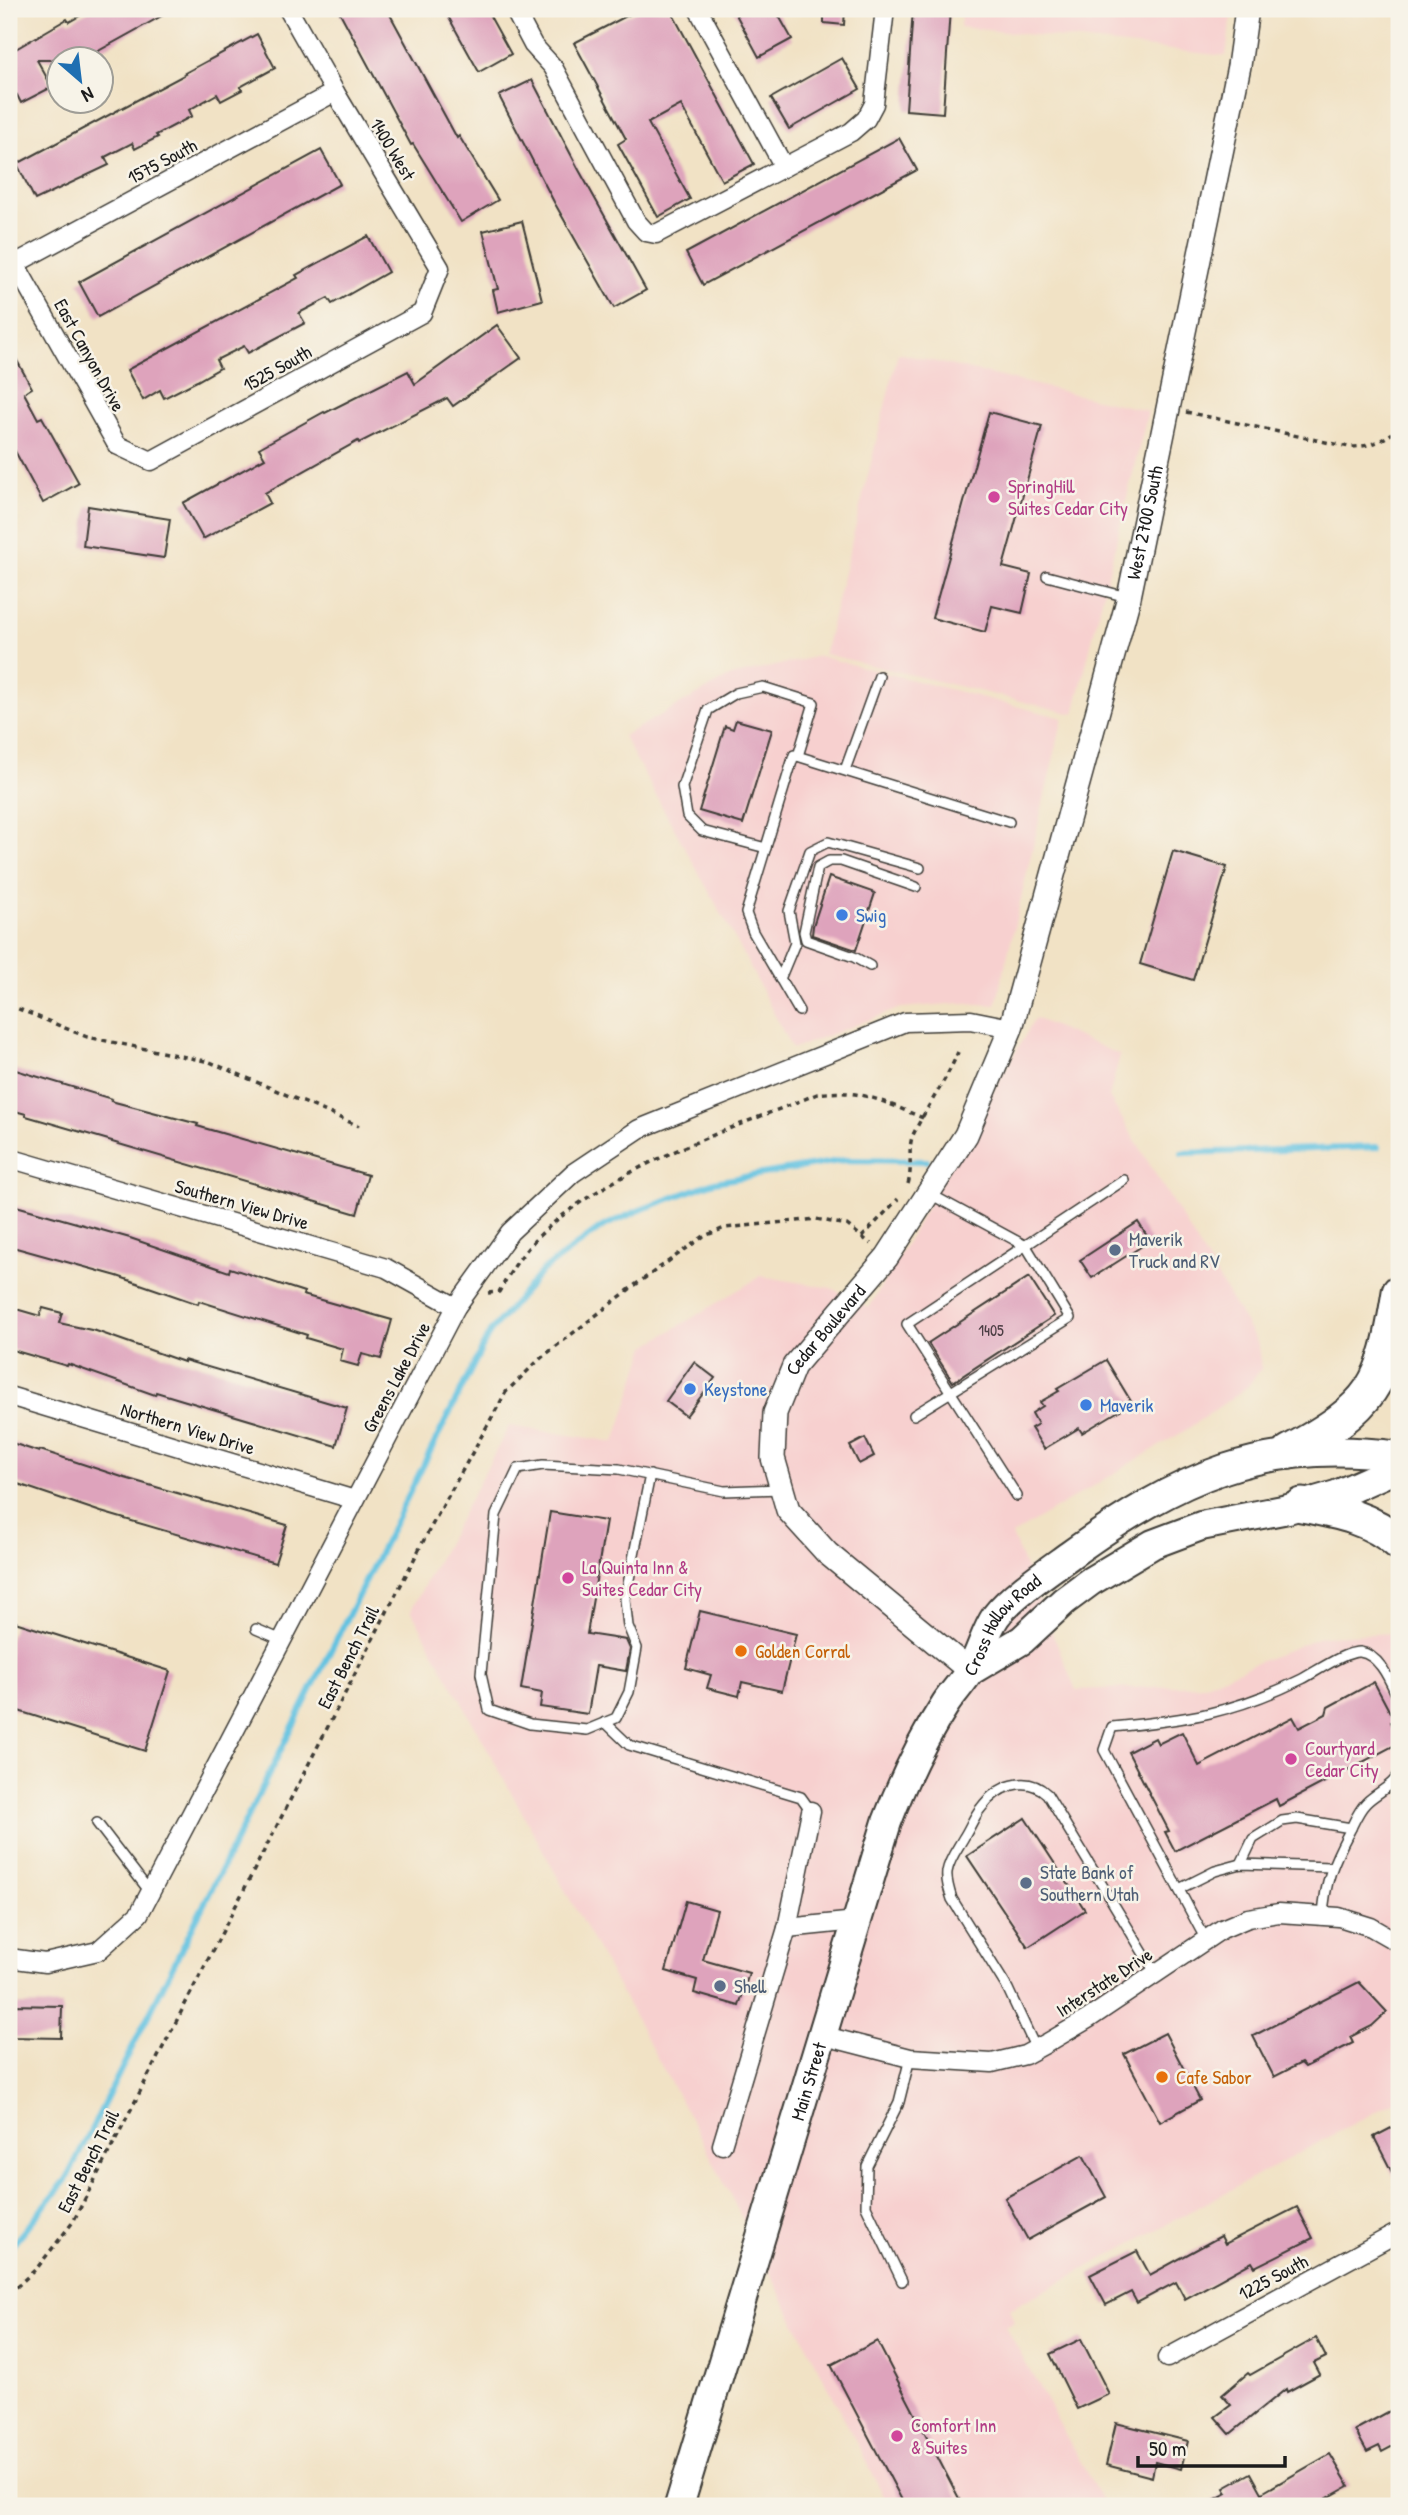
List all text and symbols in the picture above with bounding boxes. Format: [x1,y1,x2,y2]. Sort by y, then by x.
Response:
north arrow [46,46,116,116]
text: N [77,81,99,109]
street label: 1400 West [364,113,422,185]
street label: 1575 South [123,132,201,190]
street label: East Canyon Drive [48,294,132,416]
street label: 1525 South [238,339,316,397]
street label: West 2700 South [1120,463,1169,582]
place label: SpringHill Suites Cedar City [1008,473,1128,521]
marker: SpringHill Suites Cedar City [986,489,1002,505]
place label: Swig [856,902,886,928]
marker: Swig [834,907,850,923]
street label: Southern View Drive [172,1173,312,1236]
place label: Maverik Truck and RV [1129,1226,1220,1274]
marker: Maverik Truck and RV [1107,1242,1123,1258]
street label: Cedar Boulevard [779,1278,872,1379]
street label: Greens Lake Drive [356,1317,436,1437]
house number: 1405 [978,1319,1004,1341]
place label: Keystone [704,1376,768,1402]
marker: Keystone [682,1381,698,1397]
place label: Maverik [1100,1392,1153,1418]
street label: Northern View Drive [118,1395,259,1461]
marker: Maverik [1078,1397,1094,1413]
place label: La Quinta Inn & Suites Cedar City [582,1554,702,1602]
street label: Cross Hollow Road [957,1567,1046,1681]
marker: La Quinta Inn & Suites Cedar City [560,1570,576,1586]
street label: East Bench Trail [311,1600,386,1713]
place label: Golden Corral [755,1638,851,1664]
marker: Golden Corral [733,1643,749,1659]
place label: Courtyard Cedar City [1305,1735,1379,1783]
marker: Courtyard Cedar City [1283,1751,1299,1767]
place label: State Bank of Southern Utah [1040,1859,1139,1907]
marker: State Bank of Southern Utah [1018,1875,1034,1891]
street label: Interstate Drive [1051,1941,1158,2023]
place label: Shell [734,1973,767,1999]
marker: Shell [712,1978,728,1994]
street label: Main Street [784,2039,832,2123]
place label: Cafe Sabor [1176,2064,1252,2090]
marker: Cafe Sabor [1154,2069,1170,2085]
street label: East Bench Trail [51,2104,126,2217]
street label: 1225 South [1234,2248,1312,2306]
place label: Comfort Inn & Suites [911,2412,996,2460]
scale bar [1138,2424,1286,2468]
marker: Comfort Inn & Suites [889,2428,905,2444]
text: 50 m [1149,2434,1186,2463]

